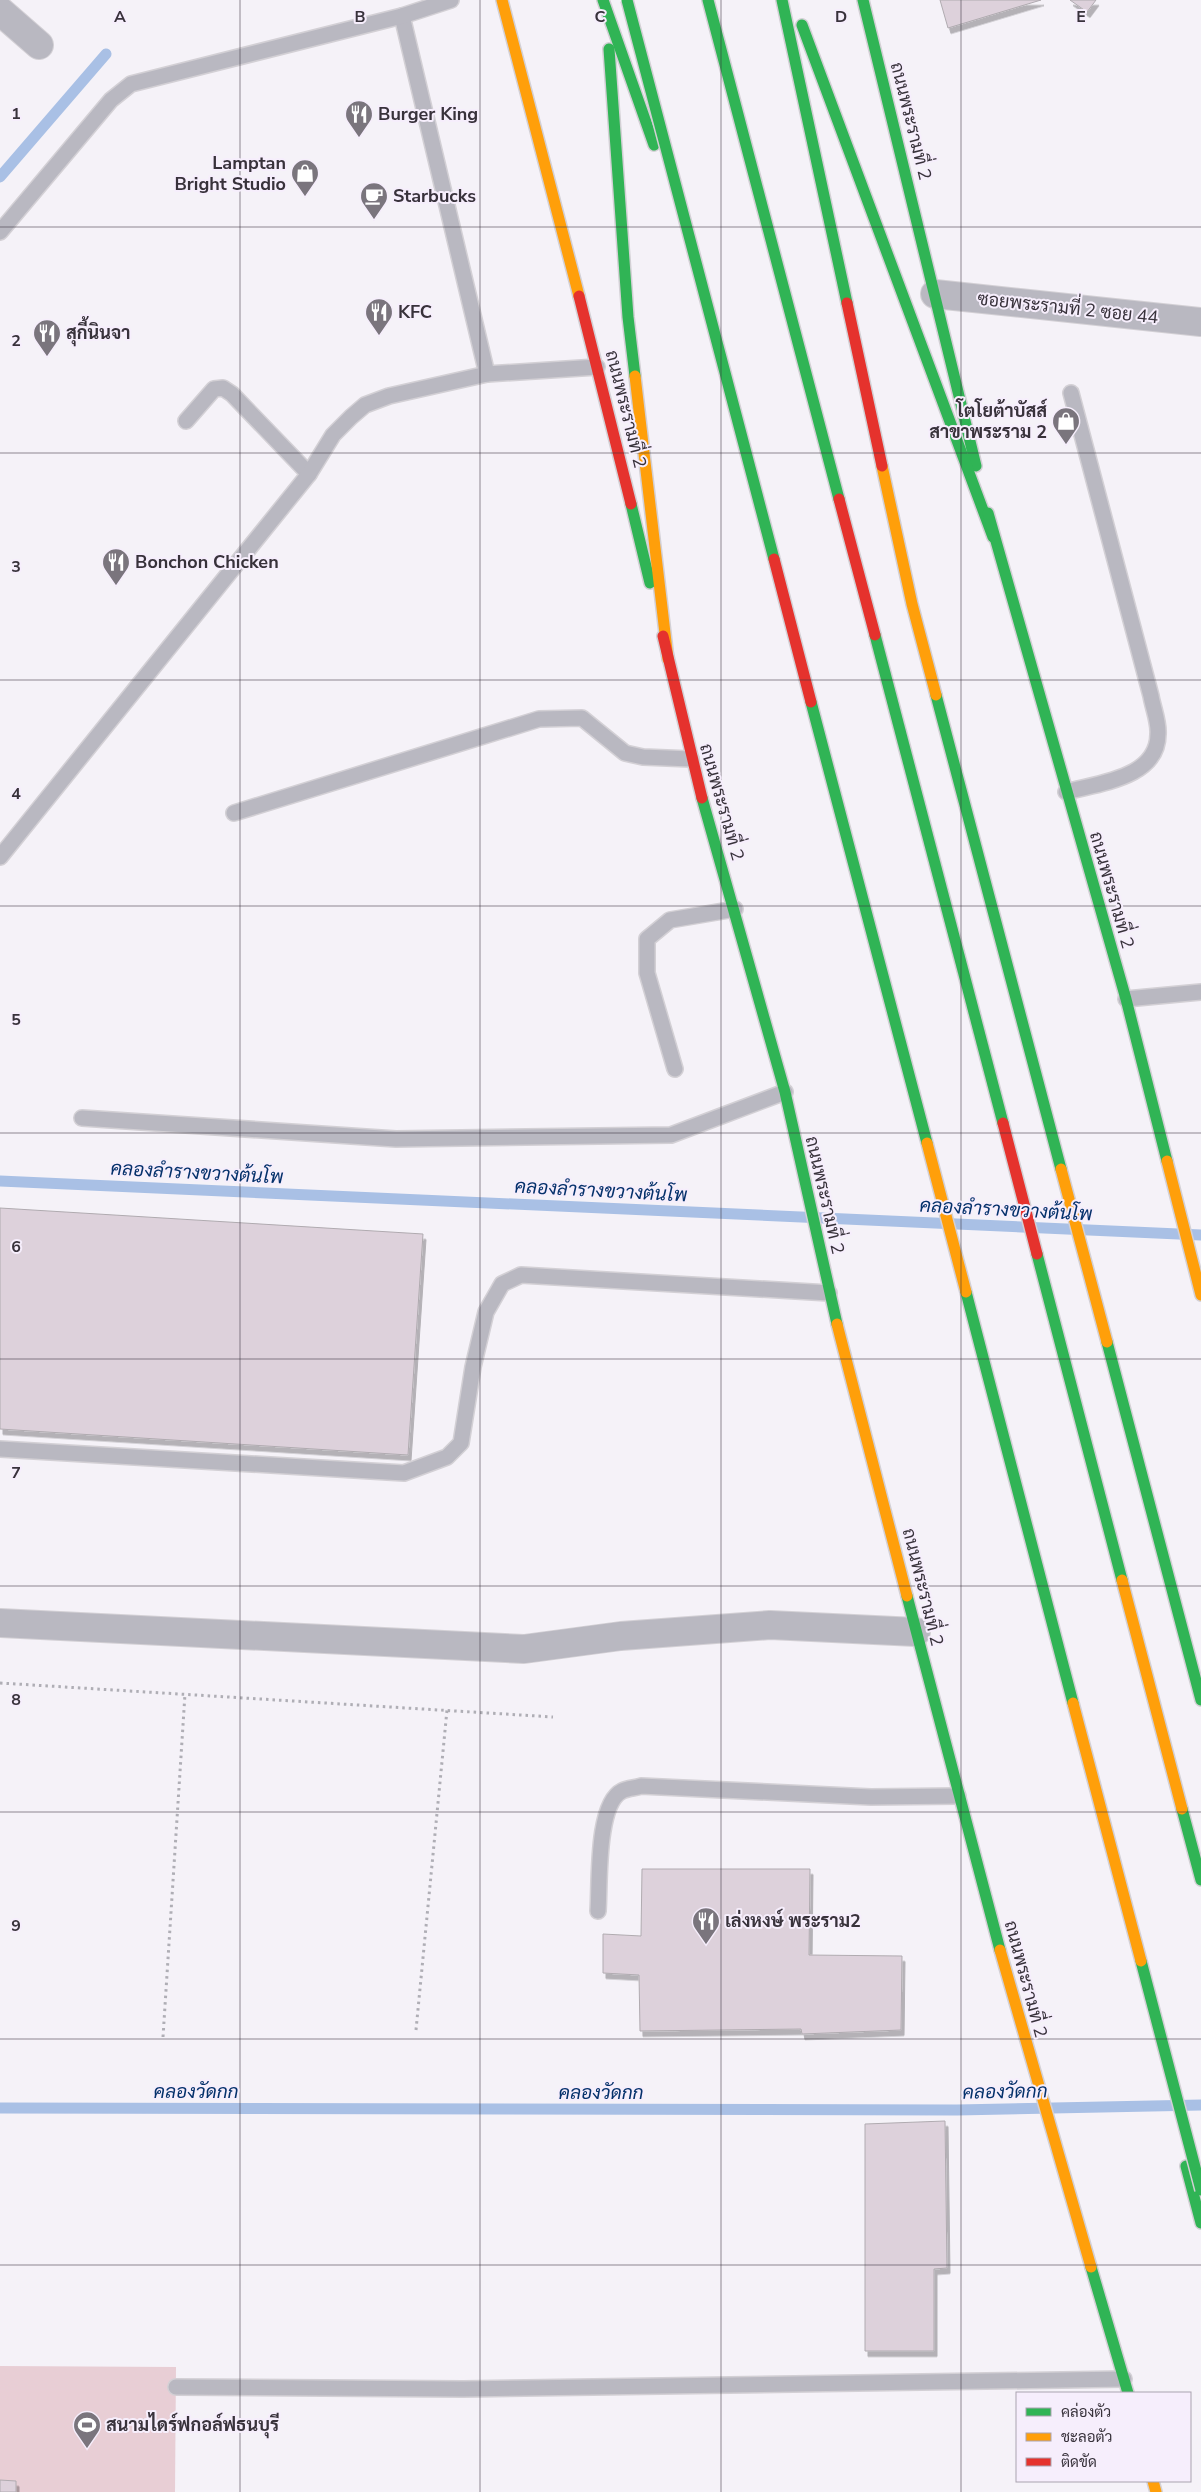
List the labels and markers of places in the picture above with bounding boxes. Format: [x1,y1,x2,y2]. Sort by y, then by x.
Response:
restaurant icon: Burger King [344,99,374,138]
place label: Burger King [378,102,478,126]
place label: Lamptan Bright Studio [174,151,286,196]
shop icon: Lamptan Bright Studio [290,158,320,197]
cafe icon: Starbucks [359,181,389,220]
place label: Starbucks [393,184,476,208]
restaurant icon: KFC [364,297,394,336]
place label: KFC [398,300,432,324]
place label: สุกี้นินจา [66,316,130,347]
restaurant icon: สุกี้นินจา [32,318,62,357]
place label: โตโยต้าบัสส์ สาขาพระราม 2 [929,398,1048,444]
shop icon: โตโยต้าบัสส์ สาขาพระราม 2 [1051,406,1081,445]
restaurant icon: Bonchon Chicken [101,547,131,586]
place label: Bonchon Chicken [135,550,279,574]
restaurant icon: เล่งหงษ์ พระราม2 [691,1906,721,1945]
place label: เล่งหงษ์ พระราม2 [725,1908,861,1933]
sports icon: สนามไดร์ฟกอล์ฟธนบุรี [72,2410,102,2449]
place label: สนามไดร์ฟกอล์ฟธนบุรี [106,2412,279,2439]

